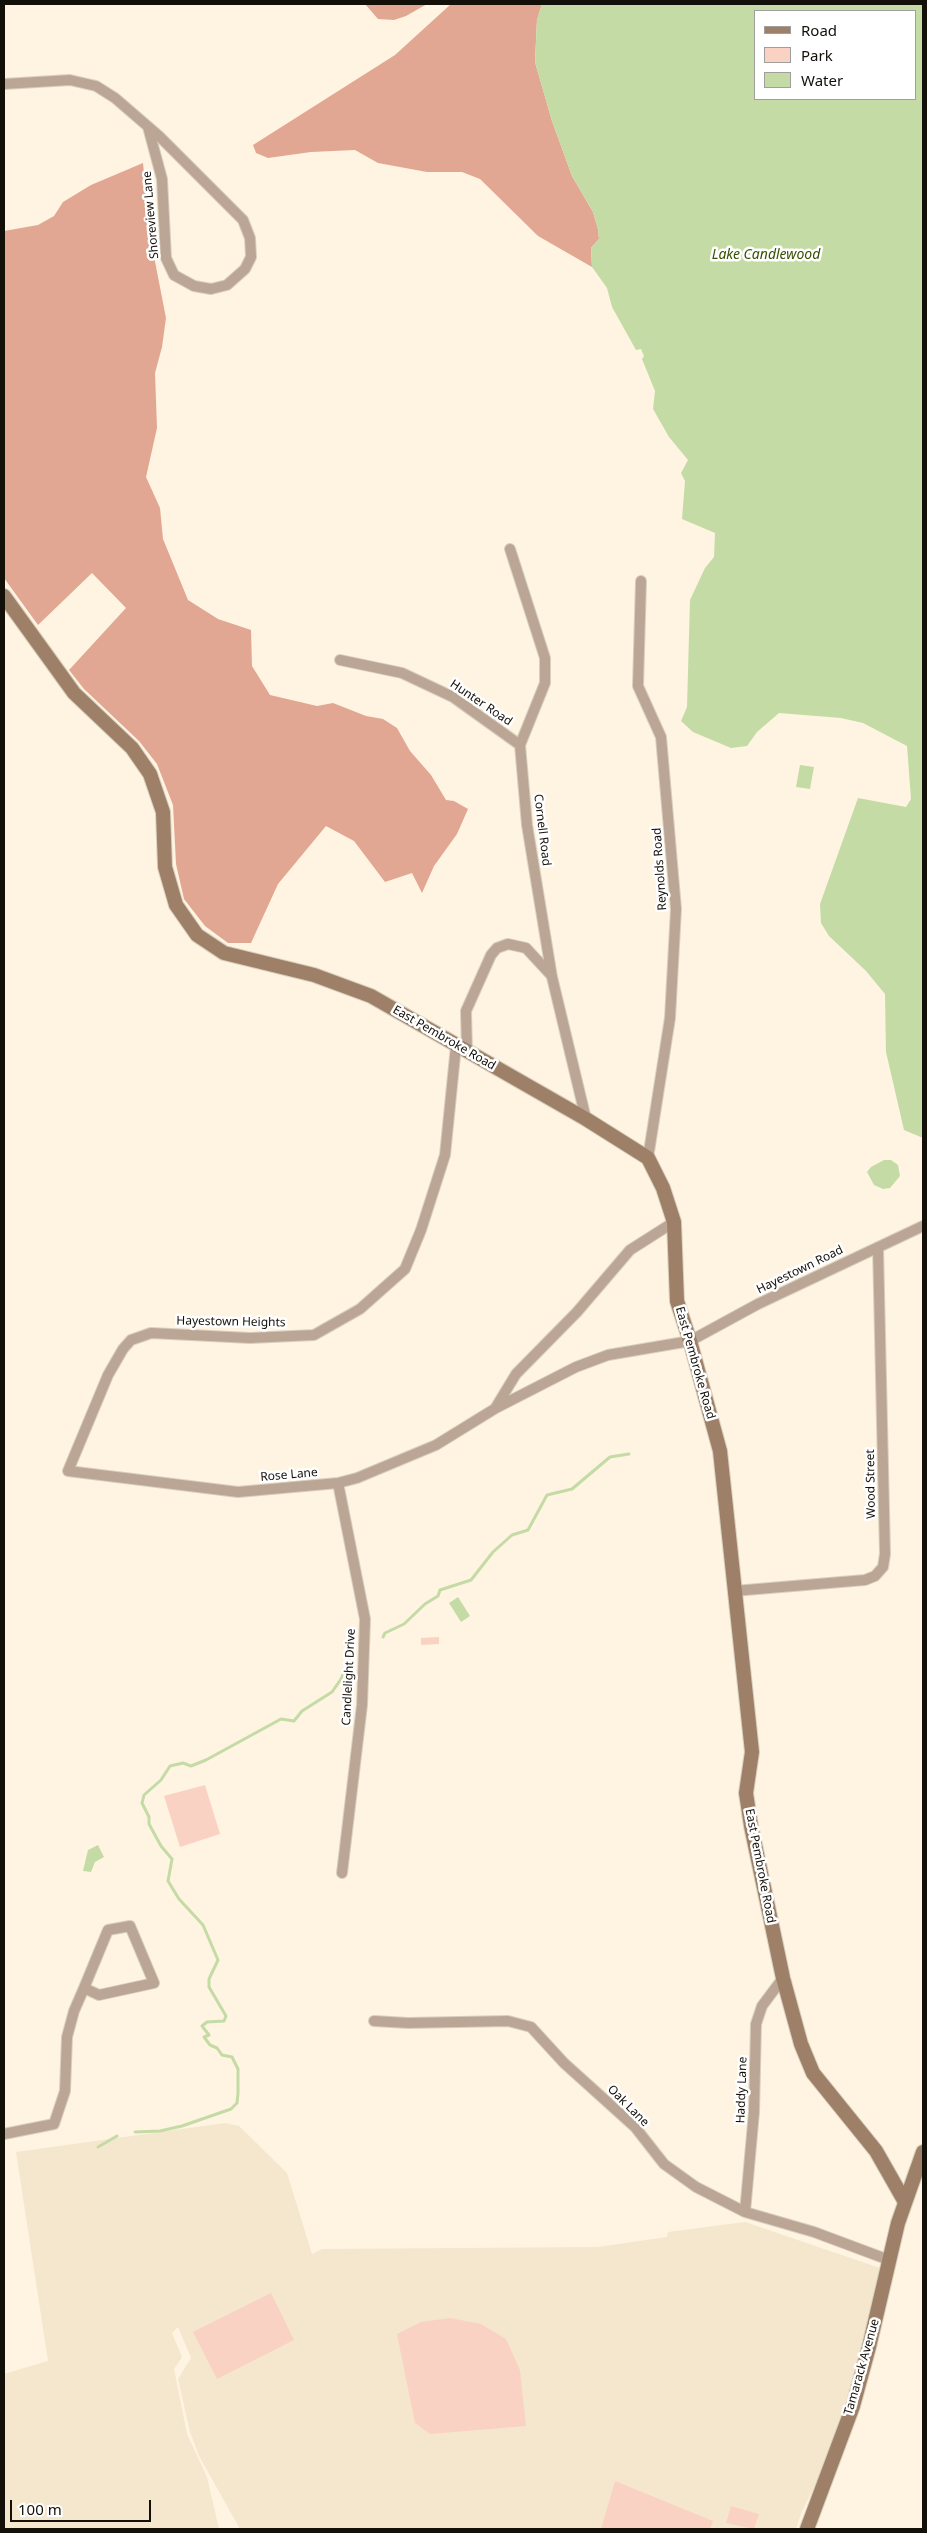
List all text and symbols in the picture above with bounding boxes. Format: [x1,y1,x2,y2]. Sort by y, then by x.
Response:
legend [754,10,917,100]
text: Road [801,20,837,40]
text: Park [801,45,833,65]
text: Water [801,70,843,90]
street label: Shoreview Lane [140,171,162,259]
water label: Lake Candlewood [712,247,820,263]
street label: Hunter Road [447,677,515,729]
street label: Cornell Road [530,793,554,867]
street label: Reynolds Road [650,827,670,911]
street label: East Pembroke Road [390,1003,498,1073]
street label: Hayestown Road [754,1243,846,1297]
street label: East Pembroke Road [672,1305,718,1421]
street label: Hayestown Heights [176,1314,286,1330]
street label: Wood Street [863,1449,879,1519]
street label: Rose Lane [260,1465,318,1485]
street label: Candlelight Drive [339,1628,359,1726]
street label: East Pembroke Road [742,1808,778,1924]
street label: Haddy Lane [734,2056,750,2124]
street label: Oak Lane [604,2082,652,2130]
street label: Tamarack Avenue [841,2317,883,2417]
scale bar [12,2490,154,2522]
text: 100 m [18,2499,62,2519]

